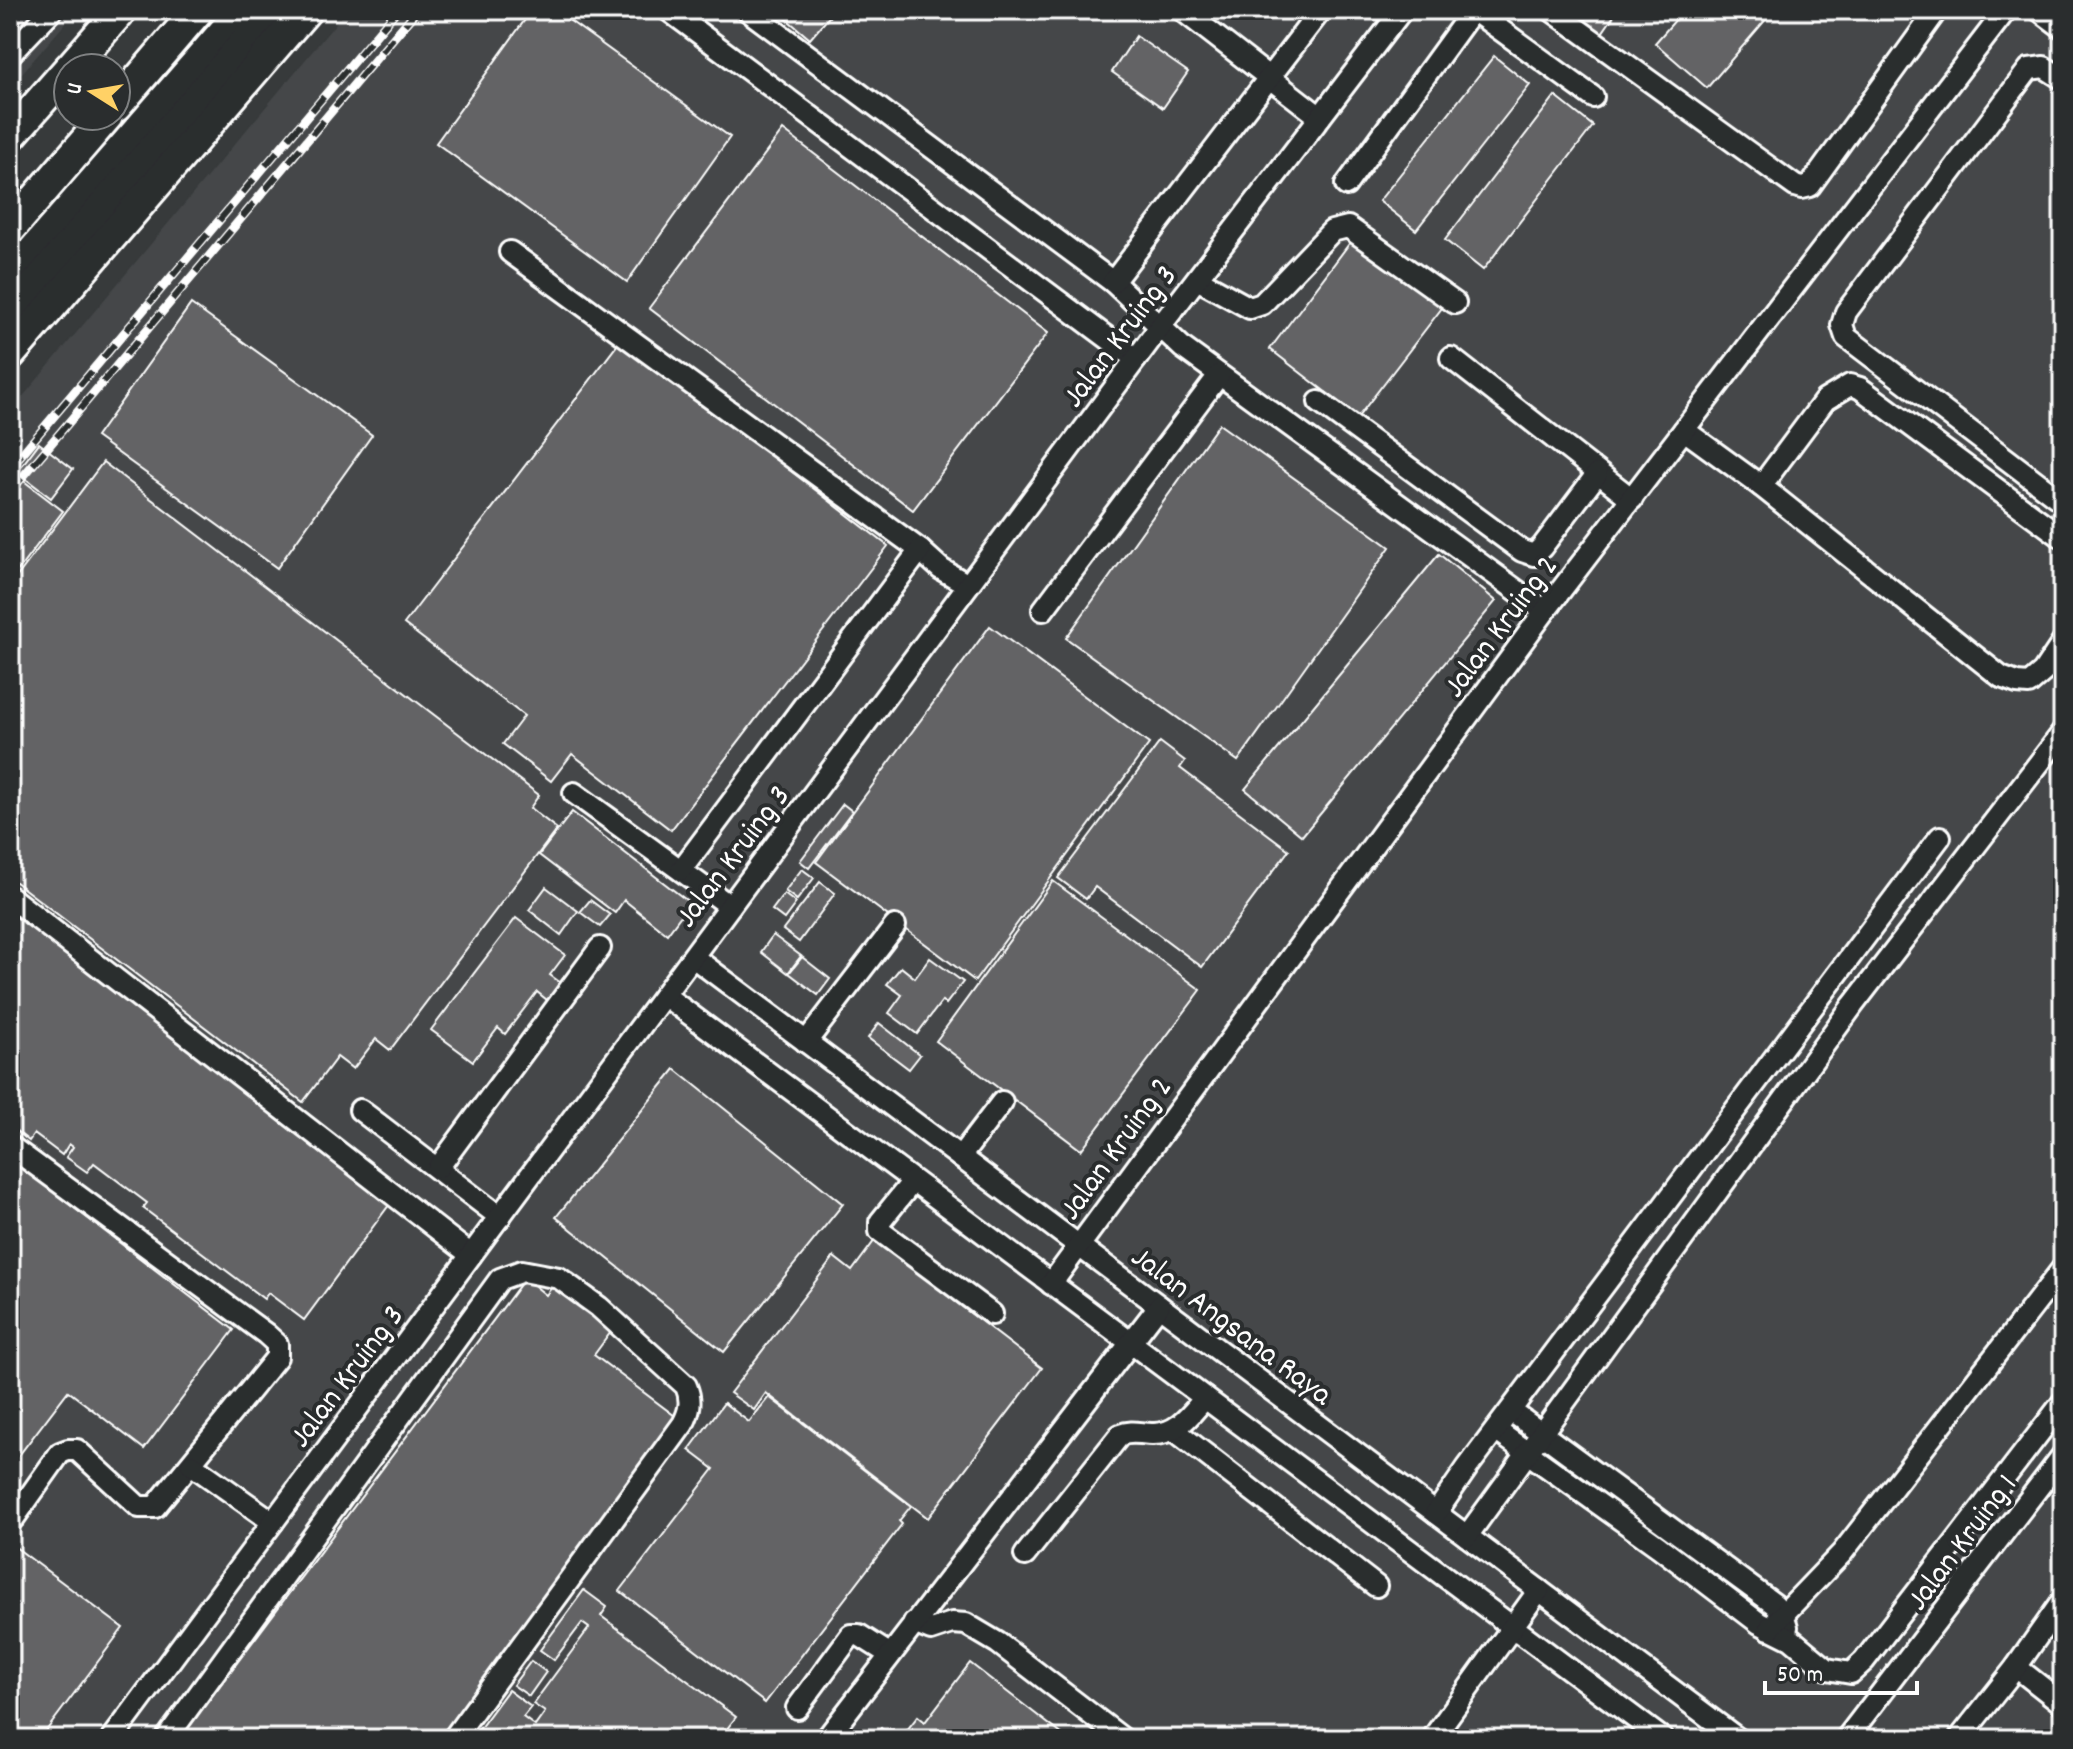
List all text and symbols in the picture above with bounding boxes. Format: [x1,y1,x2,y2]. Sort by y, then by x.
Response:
north arrow [52,52,132,132]
text: U [60,81,92,97]
street label: Jalan Kruing 3 [1053,257,1191,419]
street label: Jalan Kruing 2 [1434,547,1572,709]
street label: Jalan Kruing 3 [666,777,804,939]
street label: Jalan Kruing 2 [1050,1069,1186,1231]
street label: Jalan Angsana Raya [1120,1237,1341,1420]
street label: Jalan Kruing 3 [280,1297,418,1459]
street label: Jalan Kruing 1 [1897,1466,2031,1622]
scale bar [1765,1645,1917,1695]
text: 50 m [1777,1659,1823,1693]

